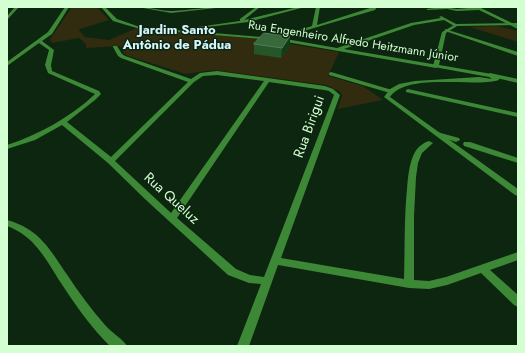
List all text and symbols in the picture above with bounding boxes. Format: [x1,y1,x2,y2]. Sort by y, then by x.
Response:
street label: Rua Engenheiro Alfredo Heitzmann Júnior [247,18,459,66]
district label: Jardim Santo Antônio de Pádua [123,23,231,54]
street label: Rua Birigui [291,94,329,160]
street label: Rua Queluz [140,170,202,228]

